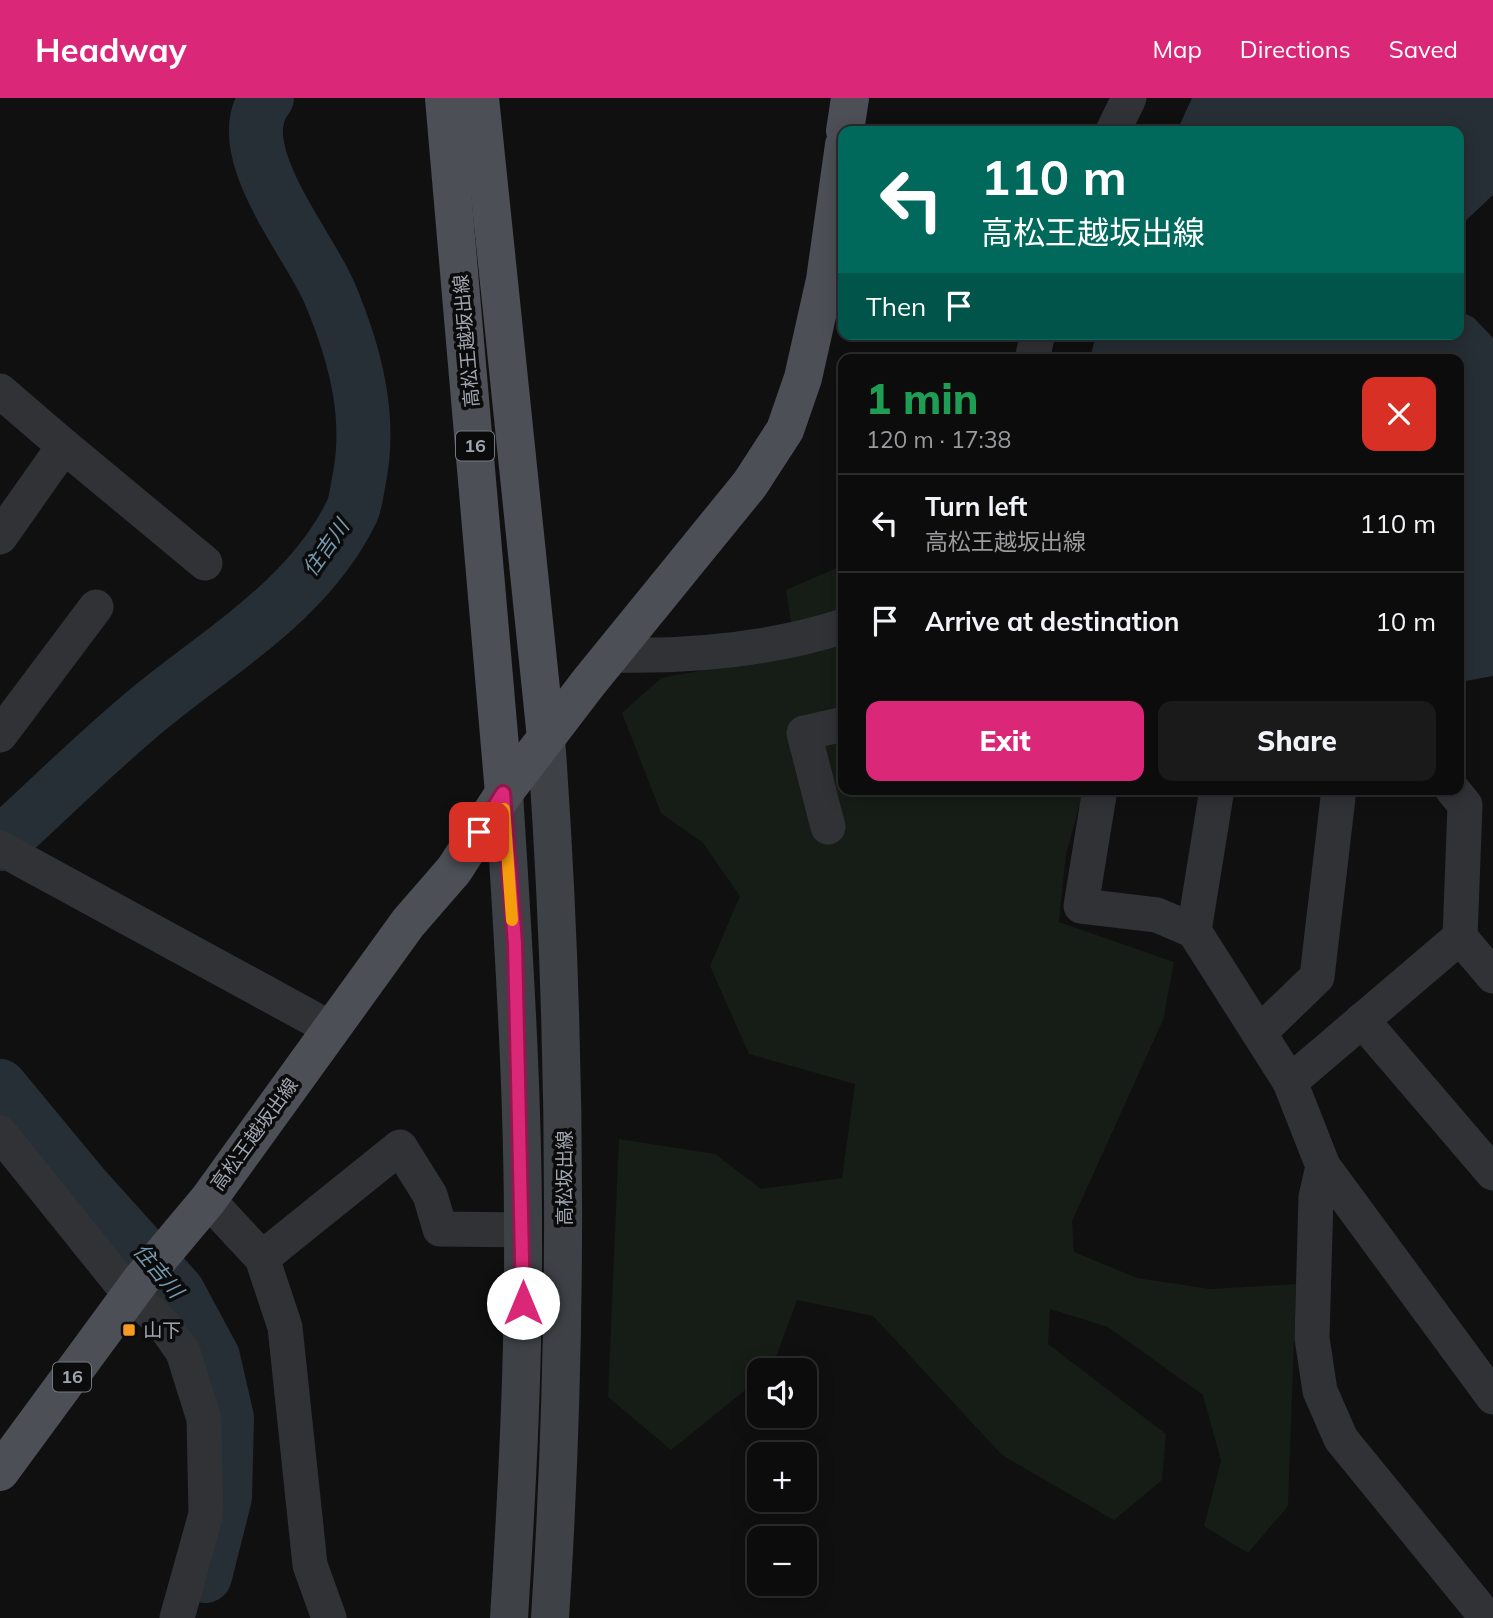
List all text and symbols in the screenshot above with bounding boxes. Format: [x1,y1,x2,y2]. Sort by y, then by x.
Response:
text: Headway [35,29,187,70]
text: Map [1152,34,1202,64]
text: Directions [1240,34,1351,64]
text: Saved [1389,34,1458,64]
text: 110 m [981,146,1127,207]
icon: left [866,154,957,245]
text: 高松王越坂出線 [981,212,1205,252]
street label: 高松王越坂出線 [448,274,484,408]
icon: arrive [940,287,978,325]
text: Then [866,290,926,323]
text: 1 min [866,372,979,425]
button: close [1362,377,1436,451]
text: 120 m · 17:38 [866,425,1011,454]
road number: 16 [456,432,494,460]
text: Turn left [925,490,1027,523]
icon: left [866,504,904,542]
text: 110 m [1360,507,1436,540]
water label: 住吉川 [296,513,355,581]
text: 高松王越坂出線 [925,527,1086,556]
icon: arrive [866,602,904,640]
text: Arrive at destination [925,605,1180,638]
text: 10 m [1375,605,1436,638]
button: Exit [866,701,1144,781]
button: Share [1158,701,1436,781]
pin [449,802,509,862]
icon: arrive [460,813,498,851]
street label: 高松王越坂出線 [205,1073,303,1195]
street label: 高松坂出線 [552,1130,576,1226]
water label: 住吉川 [129,1238,190,1304]
position arrow [486,1266,560,1340]
place label: 山下 [143,1318,181,1342]
marker: 山下 [121,1322,137,1338]
map controls [747,1358,817,1596]
button: sound [747,1358,817,1428]
road number: 16 [53,1362,91,1392]
button: + [747,1442,817,1512]
button: − [747,1526,817,1596]

